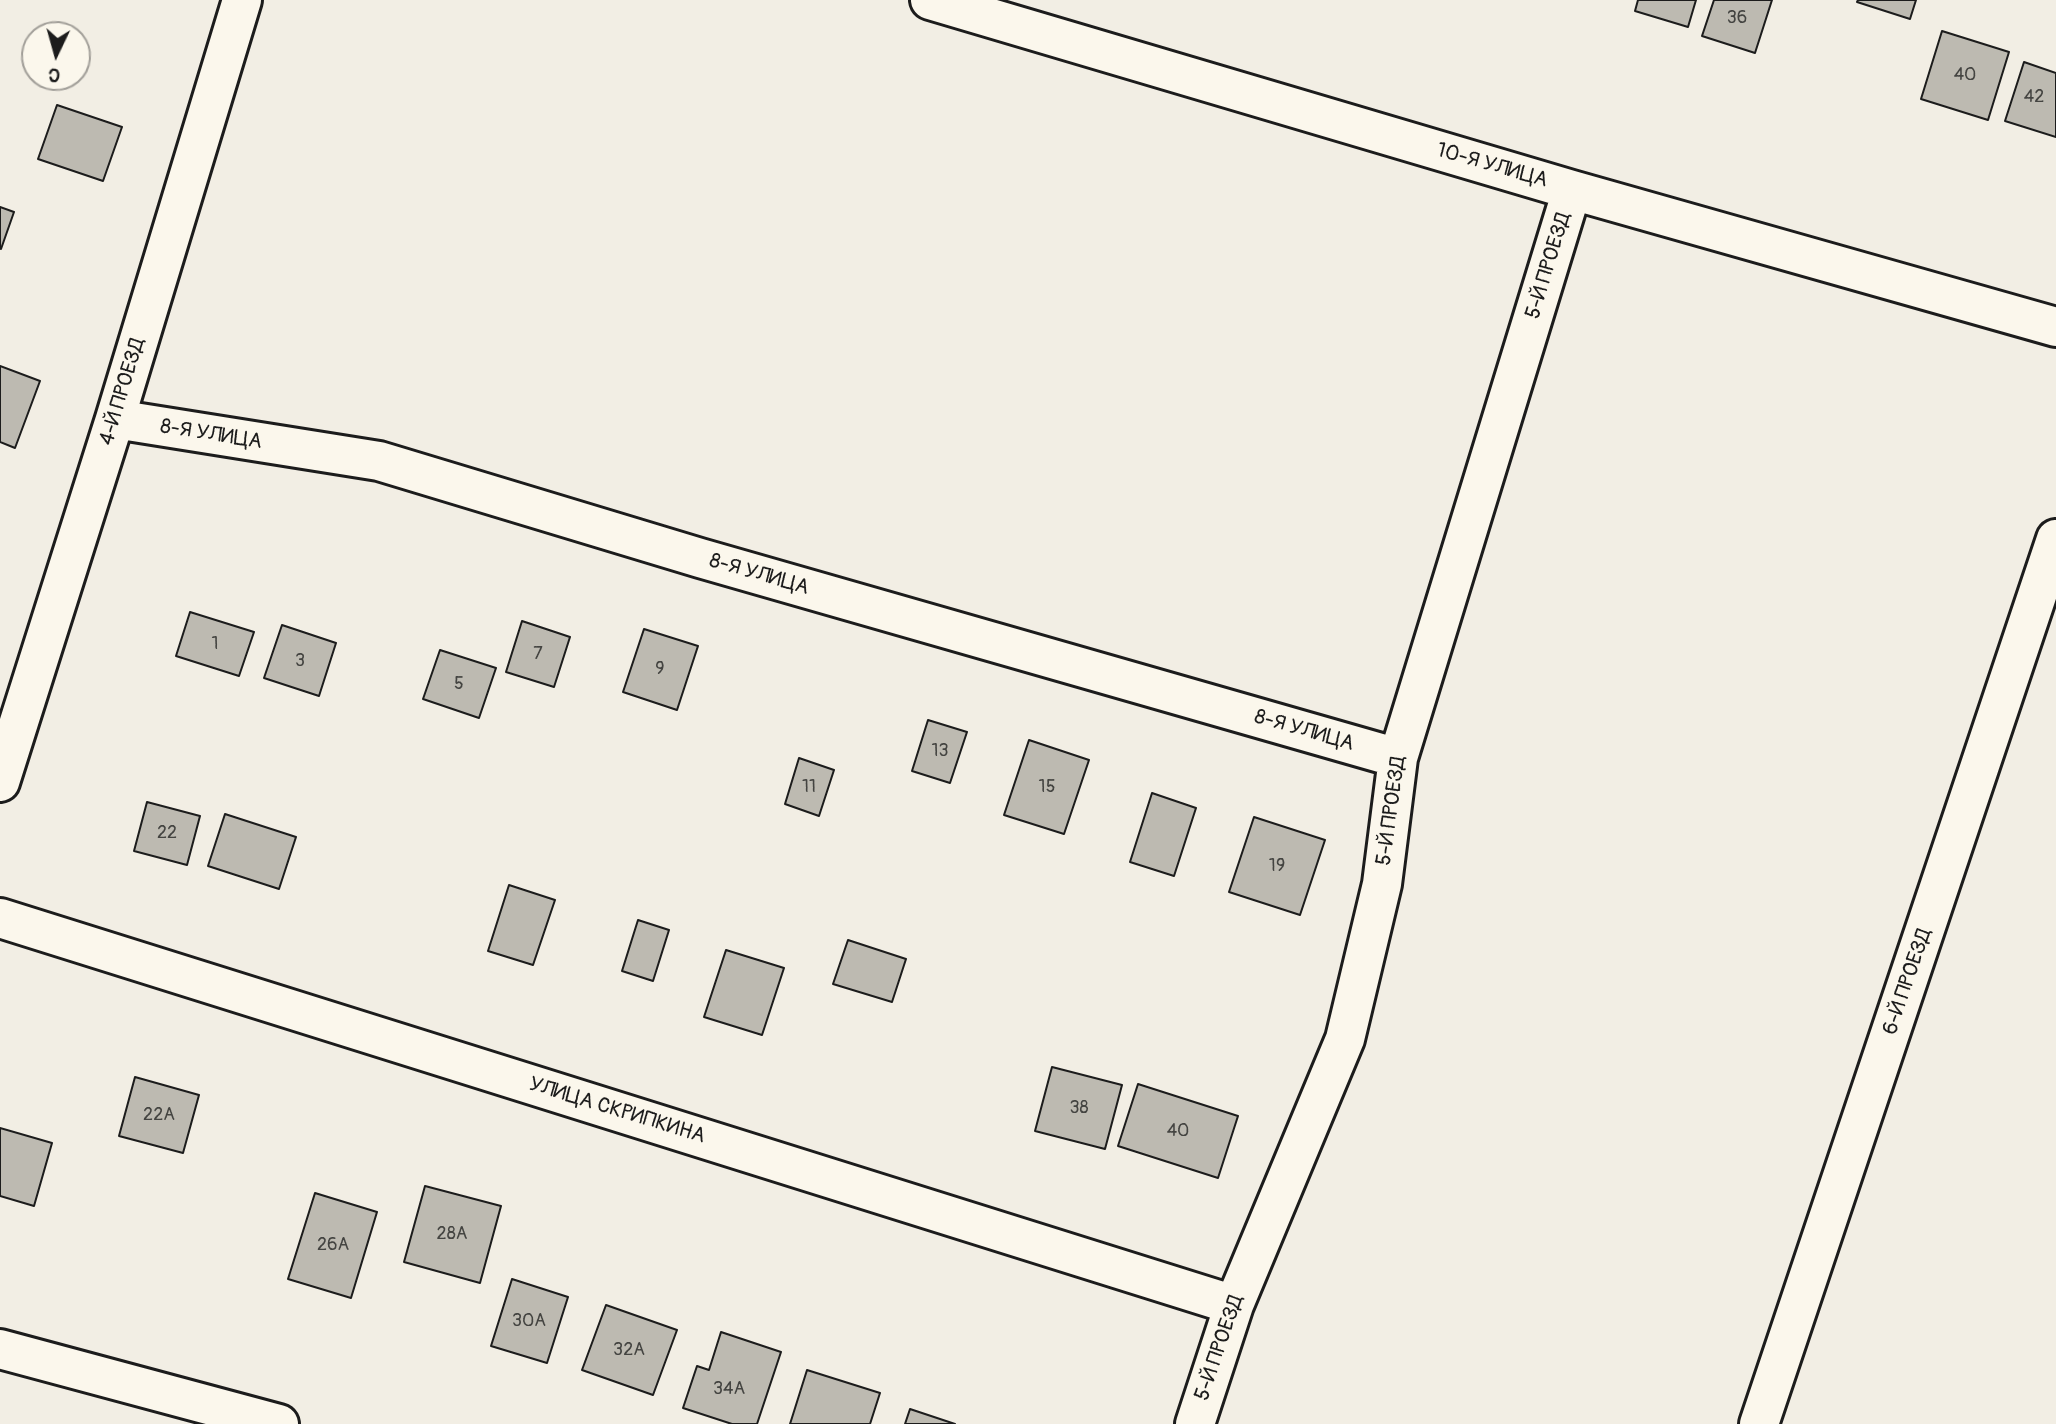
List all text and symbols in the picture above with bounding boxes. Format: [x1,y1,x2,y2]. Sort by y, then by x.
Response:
house number: 36 [1727,7,1747,29]
north arrow [21,21,91,91]
text: С [47,62,61,87]
house number: 40 [1954,64,1976,86]
house number: 42 [2024,86,2044,108]
street label: 10-Я УЛИЦА [1433,138,1551,194]
street label: 5-Й ПРОЕЗД [1521,210,1577,322]
street label: 4-Й ПРОЕЗД [95,335,151,449]
street label: 8-Я УЛИЦА [158,415,264,455]
street label: 8-Я УЛИЦА [706,549,812,601]
house number: 1 [211,633,219,655]
house number: 7 [533,643,543,665]
house number: 3 [295,650,305,672]
house number: 9 [655,658,665,680]
house number: 5 [454,673,464,695]
street label: 8-Я УЛИЦА [1251,705,1357,757]
house number: 13 [931,740,949,762]
street label: 5-Й ПРОЕЗД [1372,755,1412,867]
house number: 11 [802,776,816,798]
house number: 15 [1039,776,1055,798]
house number: 22 [157,822,177,844]
house number: 19 [1269,855,1285,877]
street label: 6-Й ПРОЕЗД [1878,926,1938,1038]
street label: УЛИЦА СКРИПКИНА [526,1072,708,1150]
house number: 38 [1069,1097,1089,1119]
house number: 22А [143,1104,175,1126]
house number: 40 [1167,1120,1189,1142]
house number: 28А [437,1223,467,1245]
house number: 26А [317,1234,349,1256]
street label: 5-Й ПРОЕЗД [1190,1292,1250,1404]
house number: 30А [512,1310,546,1332]
house number: 32А [613,1339,645,1361]
house number: 34А [713,1378,745,1400]

